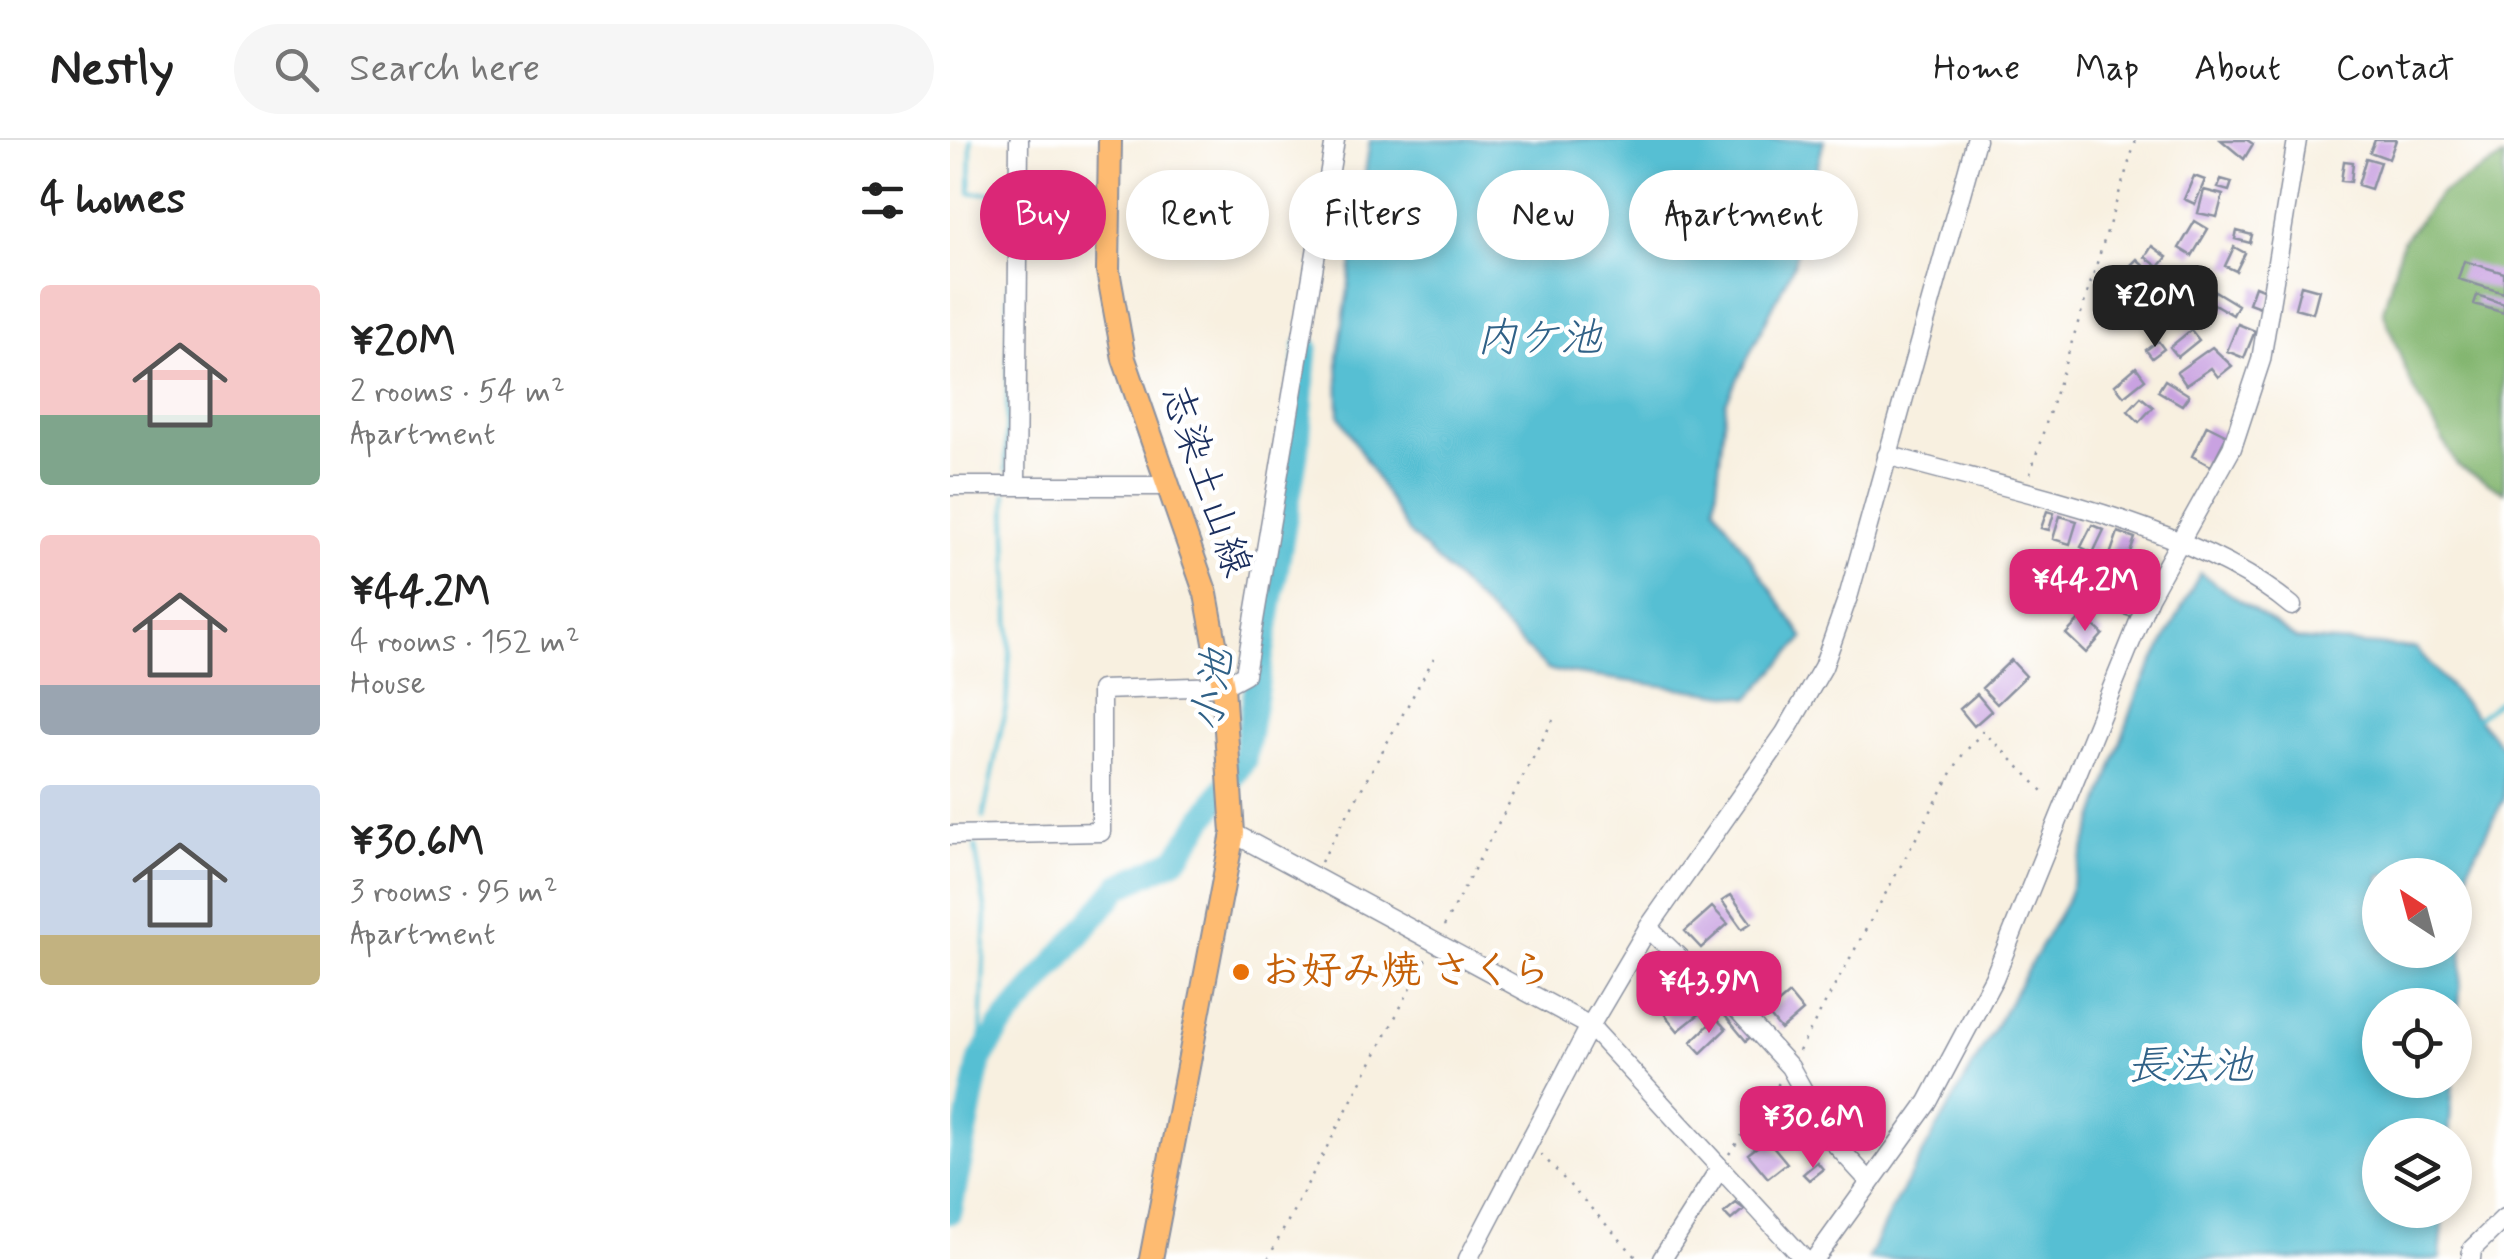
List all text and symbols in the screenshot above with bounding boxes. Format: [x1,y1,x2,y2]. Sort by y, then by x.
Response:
search box [234,24,934,114]
text: Nestly [50,38,174,101]
icon: search [269,42,324,97]
text: Search here [349,45,540,94]
text: Home [1933,46,2020,92]
text: Map [2075,46,2139,92]
text: About [2194,46,2281,92]
text: Contact [2336,46,2454,92]
chip: Buy [980,170,1106,260]
chip: Rent [1126,170,1269,260]
chip: Filters [1289,170,1457,260]
chip: New [1477,170,1609,260]
chip: Apartment [1629,170,1858,260]
text: 4 homes [40,173,186,228]
icon: filters [855,173,910,228]
pin: ¥20M [2096,265,2214,350]
text: ¥20M [2115,276,2195,318]
water label: 内ケ池 [1476,312,1603,367]
text: ¥20M [350,316,456,371]
icon: home [120,325,240,445]
text: 2 rooms · 54 m² [350,371,565,413]
street label: 志染土山線 [1148,378,1262,584]
text: Apartment [350,413,495,455]
pin: ¥44.2M [2004,549,2166,634]
text: ¥44.2M [2032,560,2138,602]
text: ¥44.2M [350,566,490,621]
icon: home [120,575,240,695]
text: 4 rooms · 152 m² [350,621,580,663]
water label: 小池 [1180,644,1248,737]
text: House [350,663,426,705]
text: ¥30.6M [350,816,484,871]
icon: home [120,825,240,945]
north arrow [2362,858,2472,968]
map controls [2362,858,2472,1228]
text: 3 rooms · 95 m² [350,871,558,913]
text: Apartment [350,913,495,955]
place label: お好み焼 さくら [1261,946,1552,998]
pin: ¥43.9M [1628,951,1790,1036]
marker: お好み焼 さくら [1230,961,1252,983]
text: ¥43.9M [1658,962,1760,1004]
button: locate [2362,988,2472,1098]
water label: 長法池 [2127,1040,2254,1095]
pin: ¥30.6M [1732,1086,1894,1171]
text: ¥30.6M [1762,1097,1864,1139]
button: layers [2362,1118,2472,1228]

